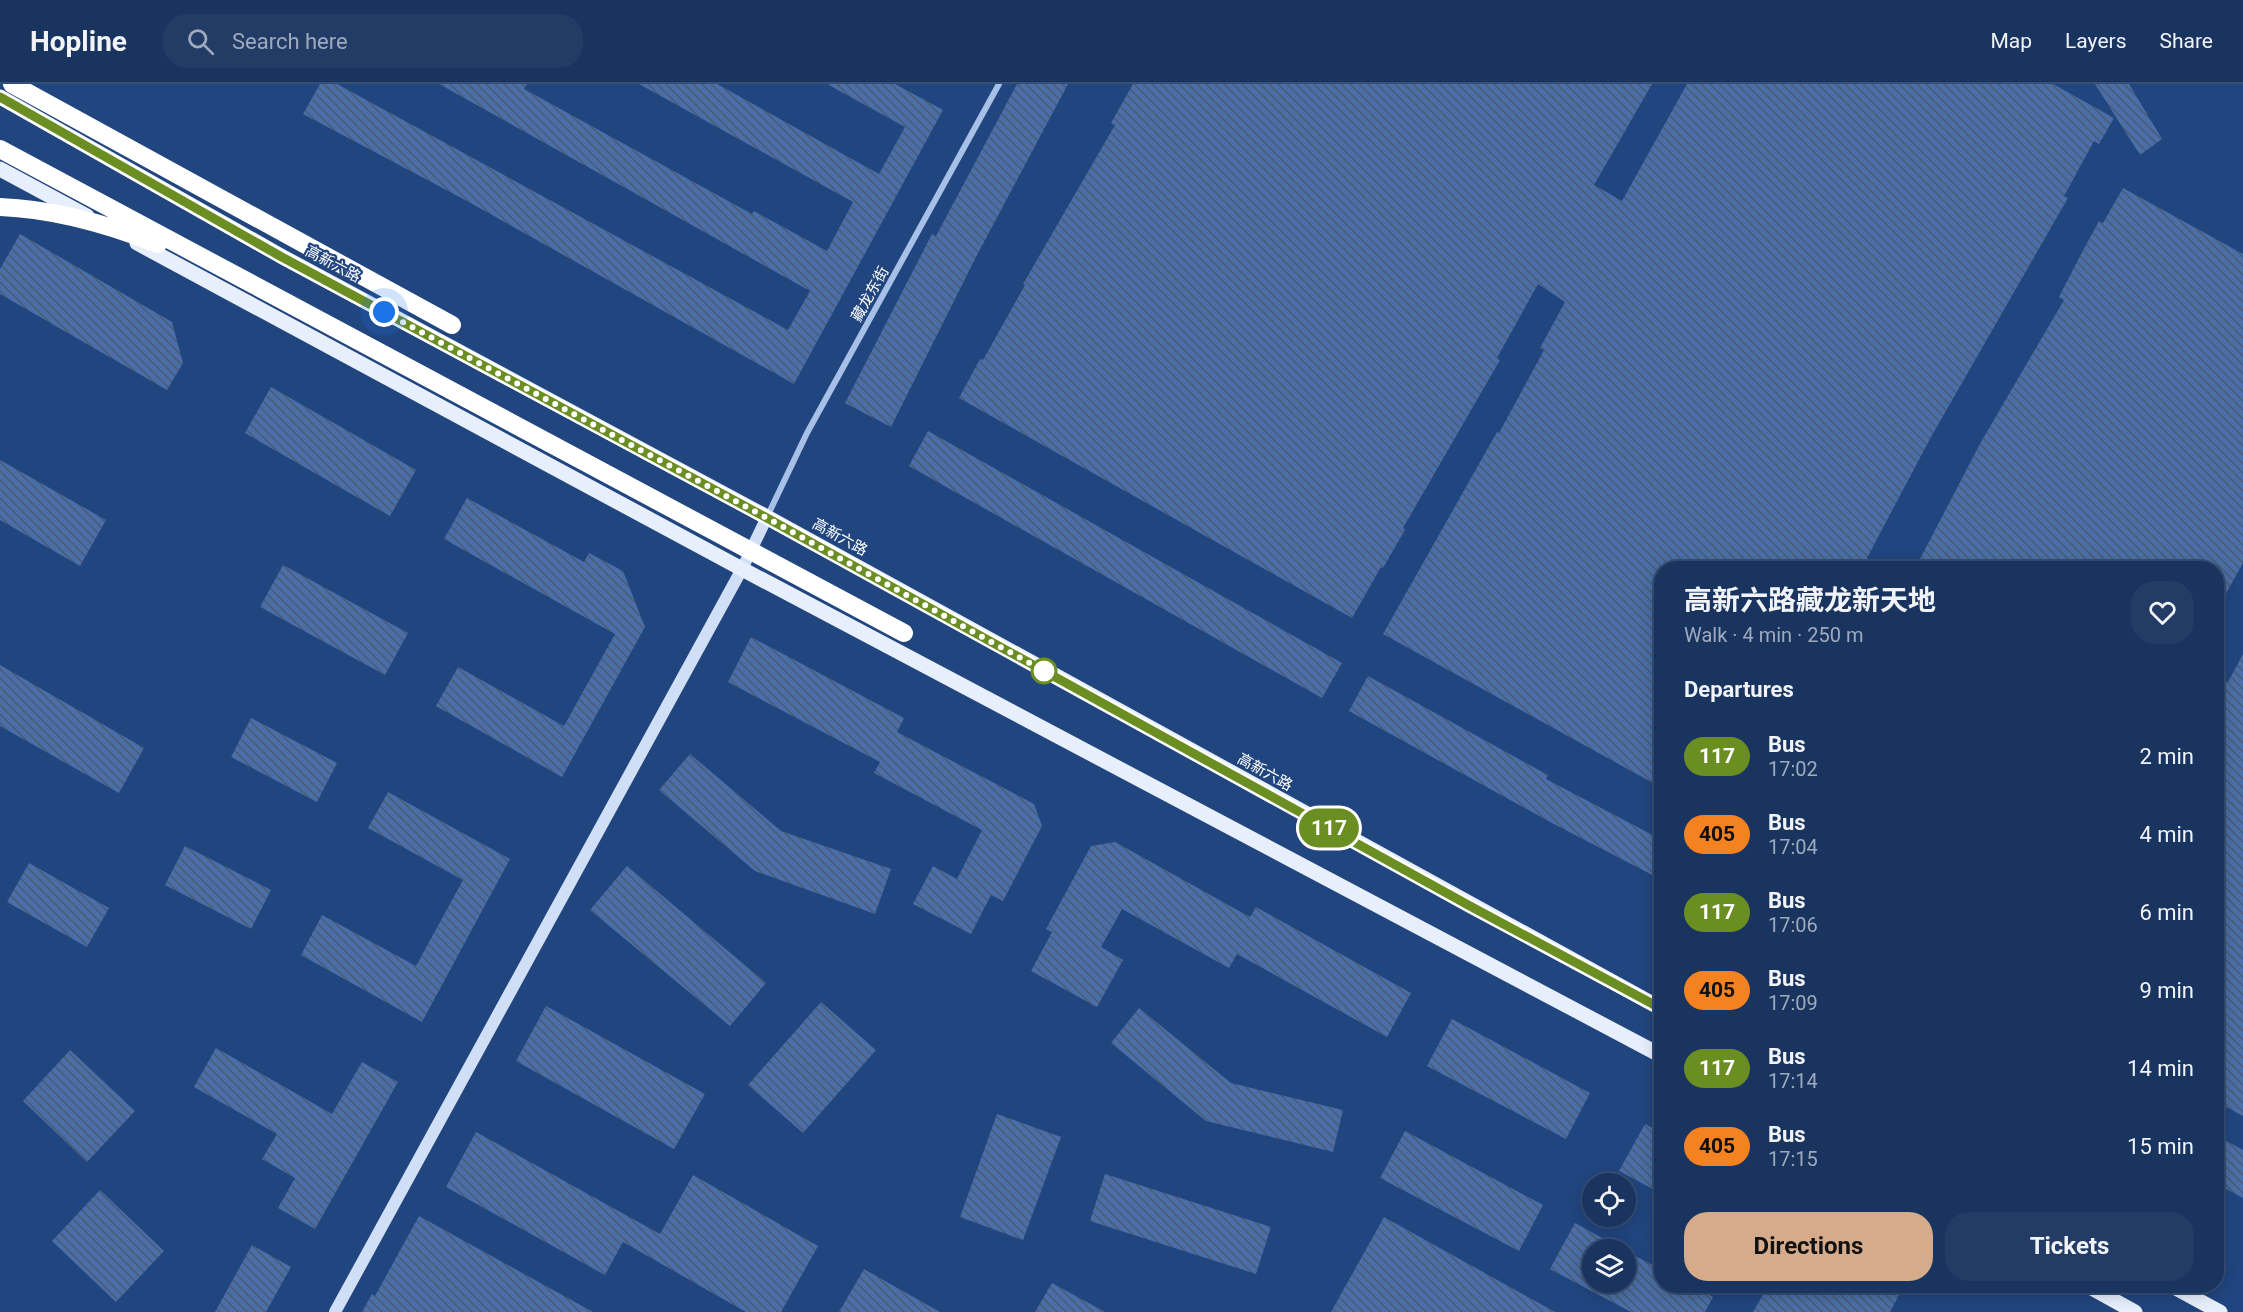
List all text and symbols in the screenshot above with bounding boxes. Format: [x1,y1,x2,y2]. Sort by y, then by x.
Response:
search box [163,14,583,68]
text: Hopline [30,25,127,58]
icon: search [184,25,217,58]
text: Search here [232,29,348,54]
text: Map [1990,29,2032,53]
text: Layers [2065,29,2126,53]
text: Share [2159,29,2213,53]
street label: 高新六路 [302,242,364,286]
street label: 藏龙东街 [848,263,892,325]
your location [369,297,399,327]
street label: 高新六路 [809,515,871,559]
button: heart [2131,581,2194,644]
text: 高新六路藏龙新天地 [1684,584,1936,617]
text: Walk · 4 min · 250 m [1684,623,1863,647]
unlabelled marker [1031,658,1057,684]
text: Departures [1684,677,1794,702]
text: Bus [1768,732,1806,757]
text: 117 [1699,744,1735,768]
text: 2 min [2139,744,2194,769]
street label: 高新六路 [1234,750,1296,794]
text: 17:02 [1768,757,1818,781]
line badge: 117 [1294,808,1364,848]
text: Bus [1768,810,1806,835]
text: 117 [1311,816,1347,840]
text: 405 [1699,822,1735,846]
text: 4 min [2139,822,2194,847]
text: 17:04 [1768,835,1818,859]
text: Bus [1768,888,1806,913]
text: 117 [1699,900,1735,924]
text: 6 min [2139,900,2194,925]
text: 17:06 [1768,913,1818,937]
text: Bus [1768,966,1806,991]
text: 405 [1699,978,1735,1002]
text: 9 min [2139,978,2194,1003]
text: 17:09 [1768,991,1818,1015]
text: Bus [1768,1044,1806,1069]
text: 117 [1699,1056,1735,1080]
text: 14 min [2127,1056,2194,1081]
text: 17:14 [1768,1069,1818,1093]
text: Bus [1768,1122,1806,1147]
text: 405 [1699,1134,1735,1158]
text: 15 min [2127,1134,2194,1159]
text: 17:15 [1768,1147,1818,1171]
map controls [1582,1173,1636,1293]
button: locate [1582,1173,1636,1227]
button: Directions [1684,1212,1933,1281]
button: Tickets [1945,1212,2194,1281]
button: layers [1582,1239,1636,1293]

